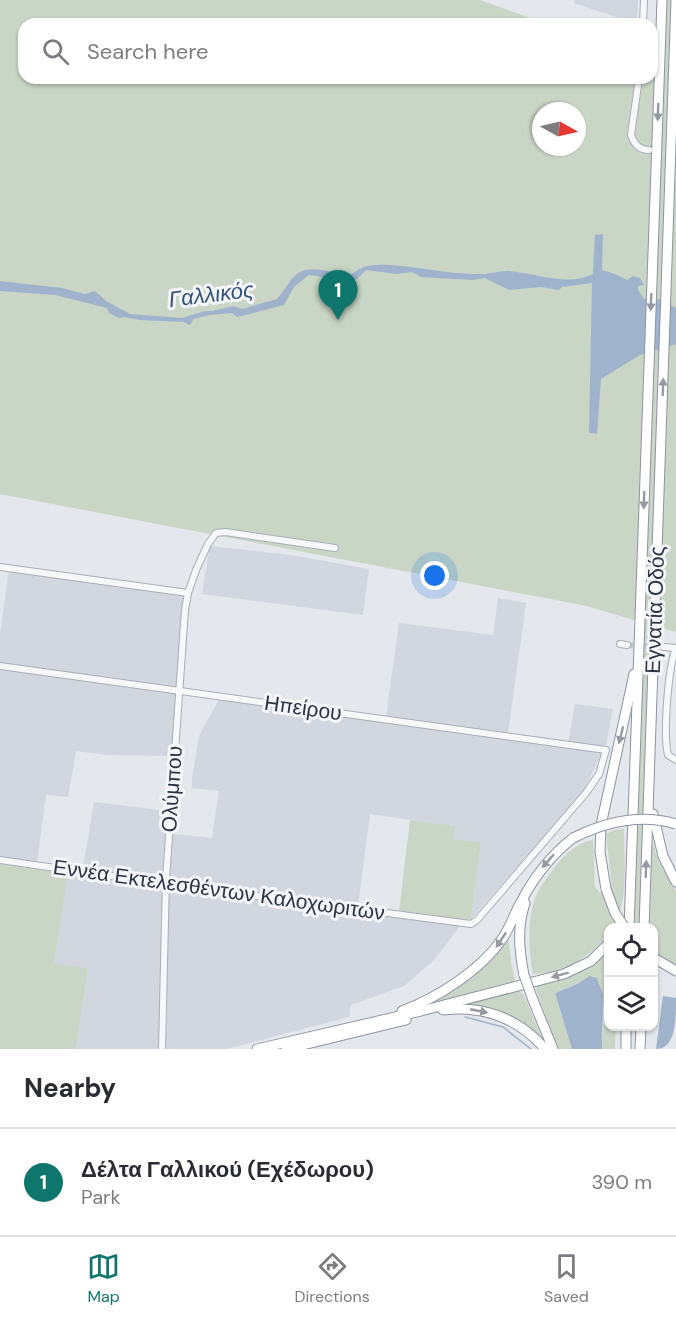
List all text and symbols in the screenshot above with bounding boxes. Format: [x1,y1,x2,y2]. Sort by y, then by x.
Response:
search box [18,18,658,84]
icon: search [39,35,72,68]
text: Search here [87,37,208,66]
north arrow [532,102,586,156]
one-way arrow [653,102,663,121]
pin: 1 [318,270,358,320]
water label: Γαλλικός [167,275,255,314]
one-way arrow [647,293,656,312]
one-way arrow [658,378,667,397]
one-way arrow [639,491,649,510]
street label: Εγνατία Οδός [639,546,671,674]
your location [420,561,449,590]
street label: Ηπείρου [262,689,344,727]
one-way arrow [616,726,626,744]
street label: Ολύμπου [155,745,189,833]
street label: Εννέα Εκτελεσθέντων Καλοχωριτών [51,853,387,927]
one-way arrow [542,853,555,868]
one-way arrow [642,860,651,879]
map controls [604,923,658,1031]
button: locate [604,923,658,977]
one-way arrow [496,932,507,948]
one-way arrow [551,971,569,980]
button: layers [604,977,658,1031]
one-way arrow [469,1007,488,1016]
text: Nearby [24,1071,116,1105]
text: Δέλτα Γαλλικού (Εχέδωρου) [81,1155,374,1184]
text: 1 [40,1169,47,1195]
text: 390 m [591,1169,652,1195]
text: Park [81,1184,121,1210]
tab: Map [87,1250,120,1307]
tab: Directions [294,1250,370,1307]
tab: Saved [544,1250,589,1307]

